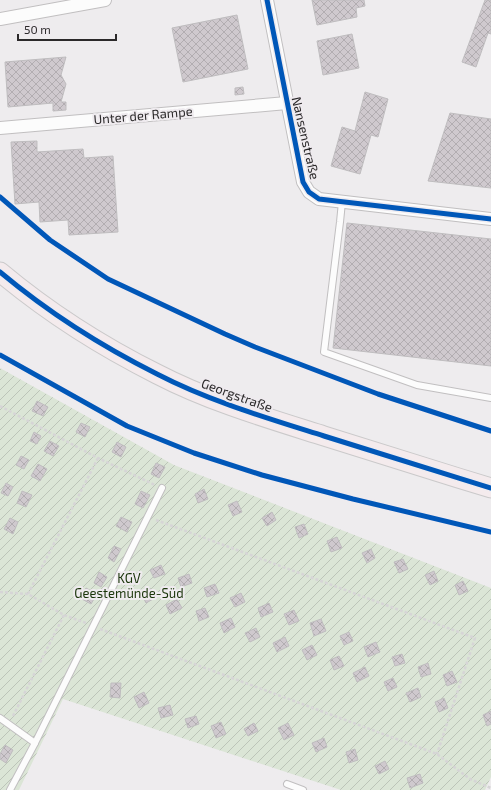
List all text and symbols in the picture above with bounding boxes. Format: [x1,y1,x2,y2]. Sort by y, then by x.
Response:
scale bar [18,16,116,42]
text: 50 m [24,22,51,36]
street label: Nansenstraße [289,95,323,181]
street label: Unter der Rampe [93,103,193,127]
street label: Georgstraße [199,375,275,415]
park label: KGV Geestemünde-Süd [74,570,184,601]

